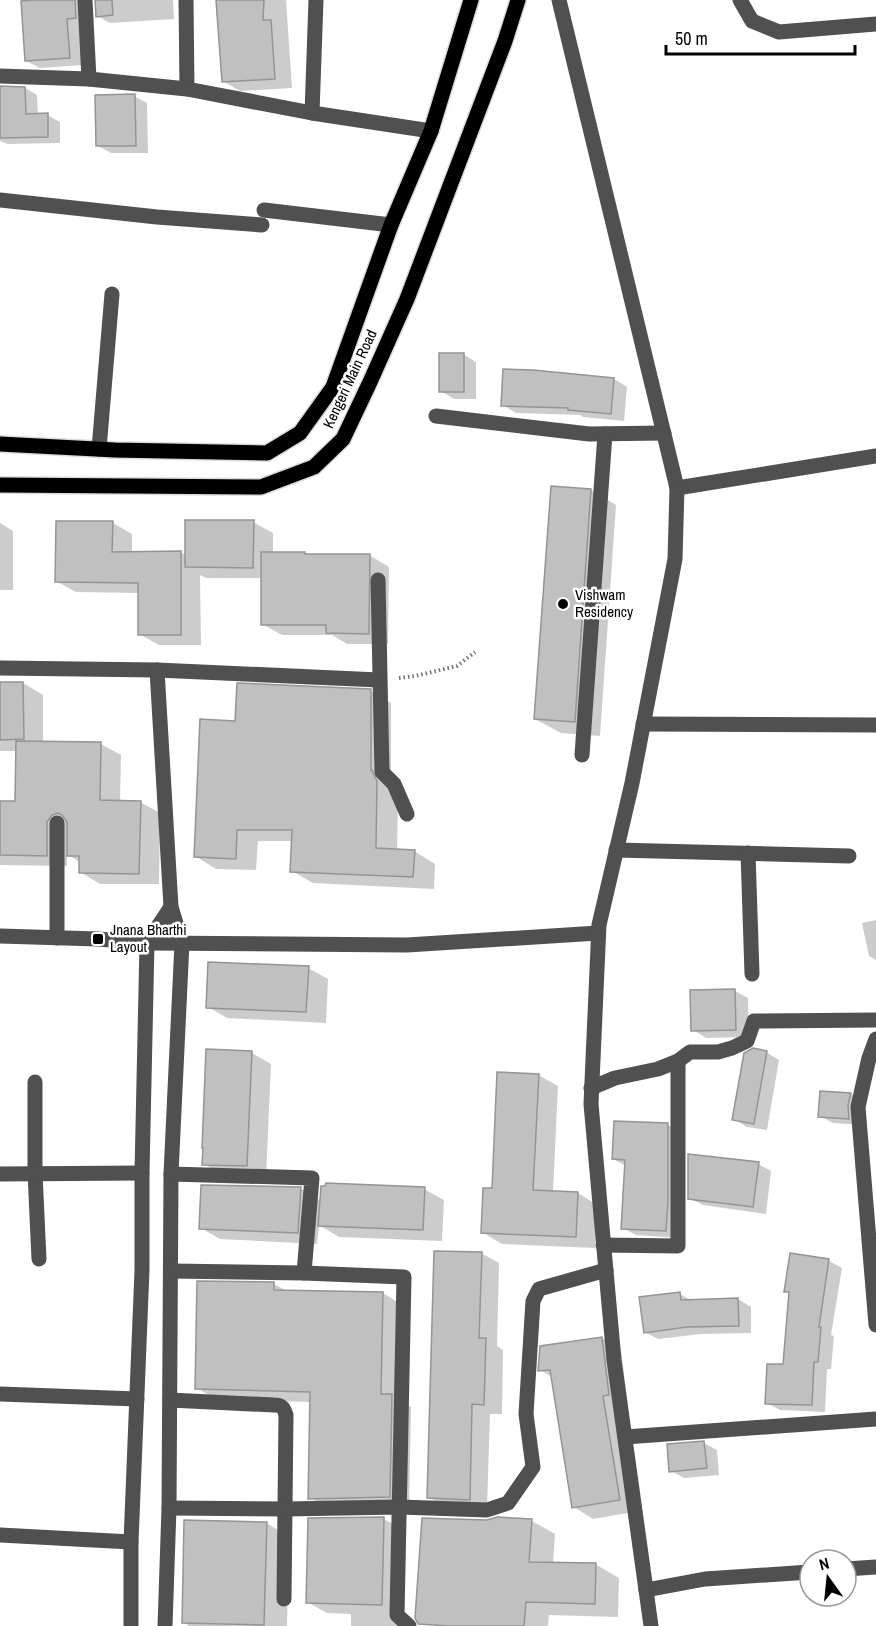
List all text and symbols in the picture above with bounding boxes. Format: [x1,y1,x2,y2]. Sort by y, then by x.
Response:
scale bar [666,18,855,56]
text: 50 m [675,26,708,51]
street label: Kengeri Main Road [317,326,382,432]
place label: Vishwam Residency [575,584,634,622]
marker: Vishwam Residency [556,597,570,611]
place label: Jnana Bharthi Layout [110,919,187,957]
marker: Jnana Bharthi Layout [91,932,105,946]
north arrow [798,1548,858,1608]
text: N [817,1552,832,1575]

